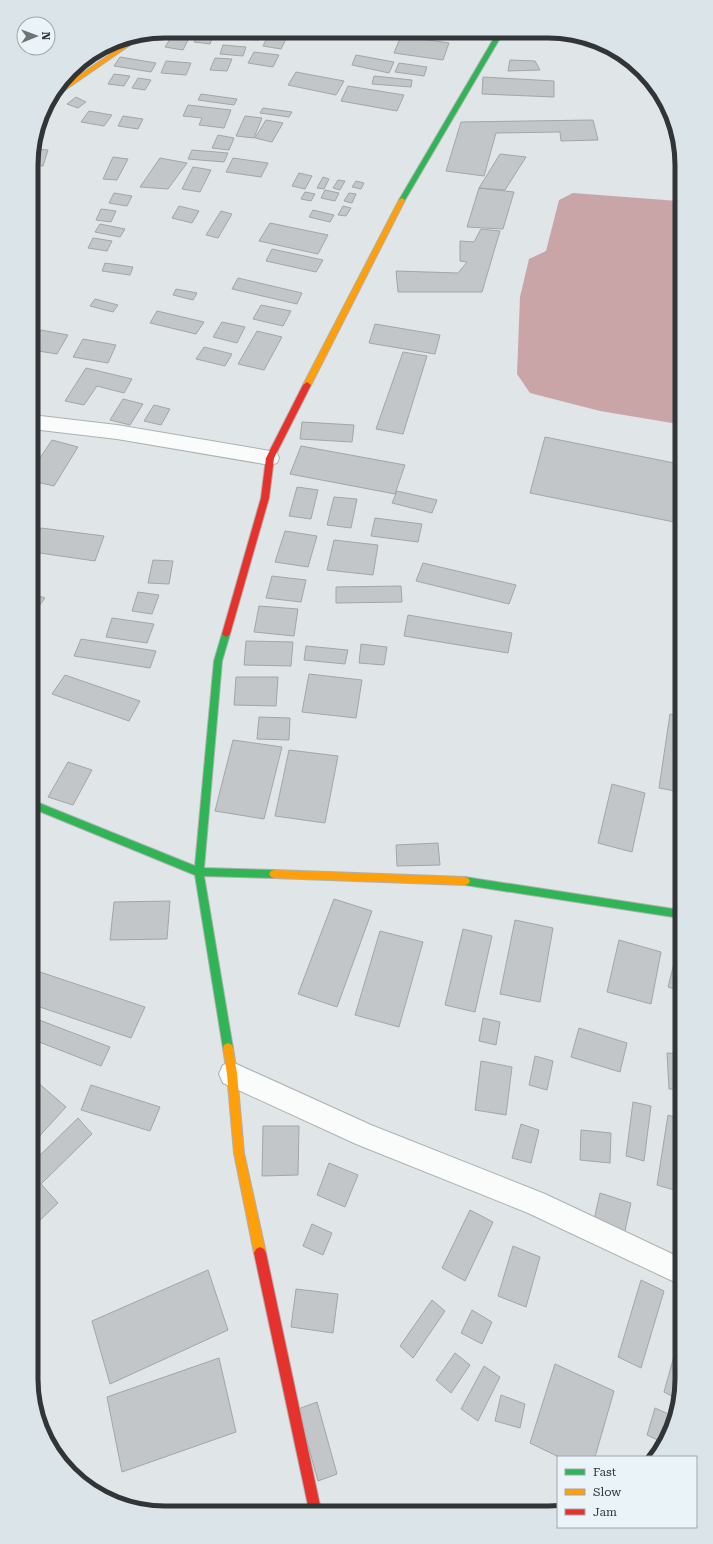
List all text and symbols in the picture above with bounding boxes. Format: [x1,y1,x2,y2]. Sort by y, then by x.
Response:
north arrow [16,16,56,56]
text: N [39,31,52,41]
legend [557,1456,697,1528]
text: Fast [593,1465,617,1479]
text: Slow [593,1485,621,1499]
text: Jam [593,1505,617,1519]

